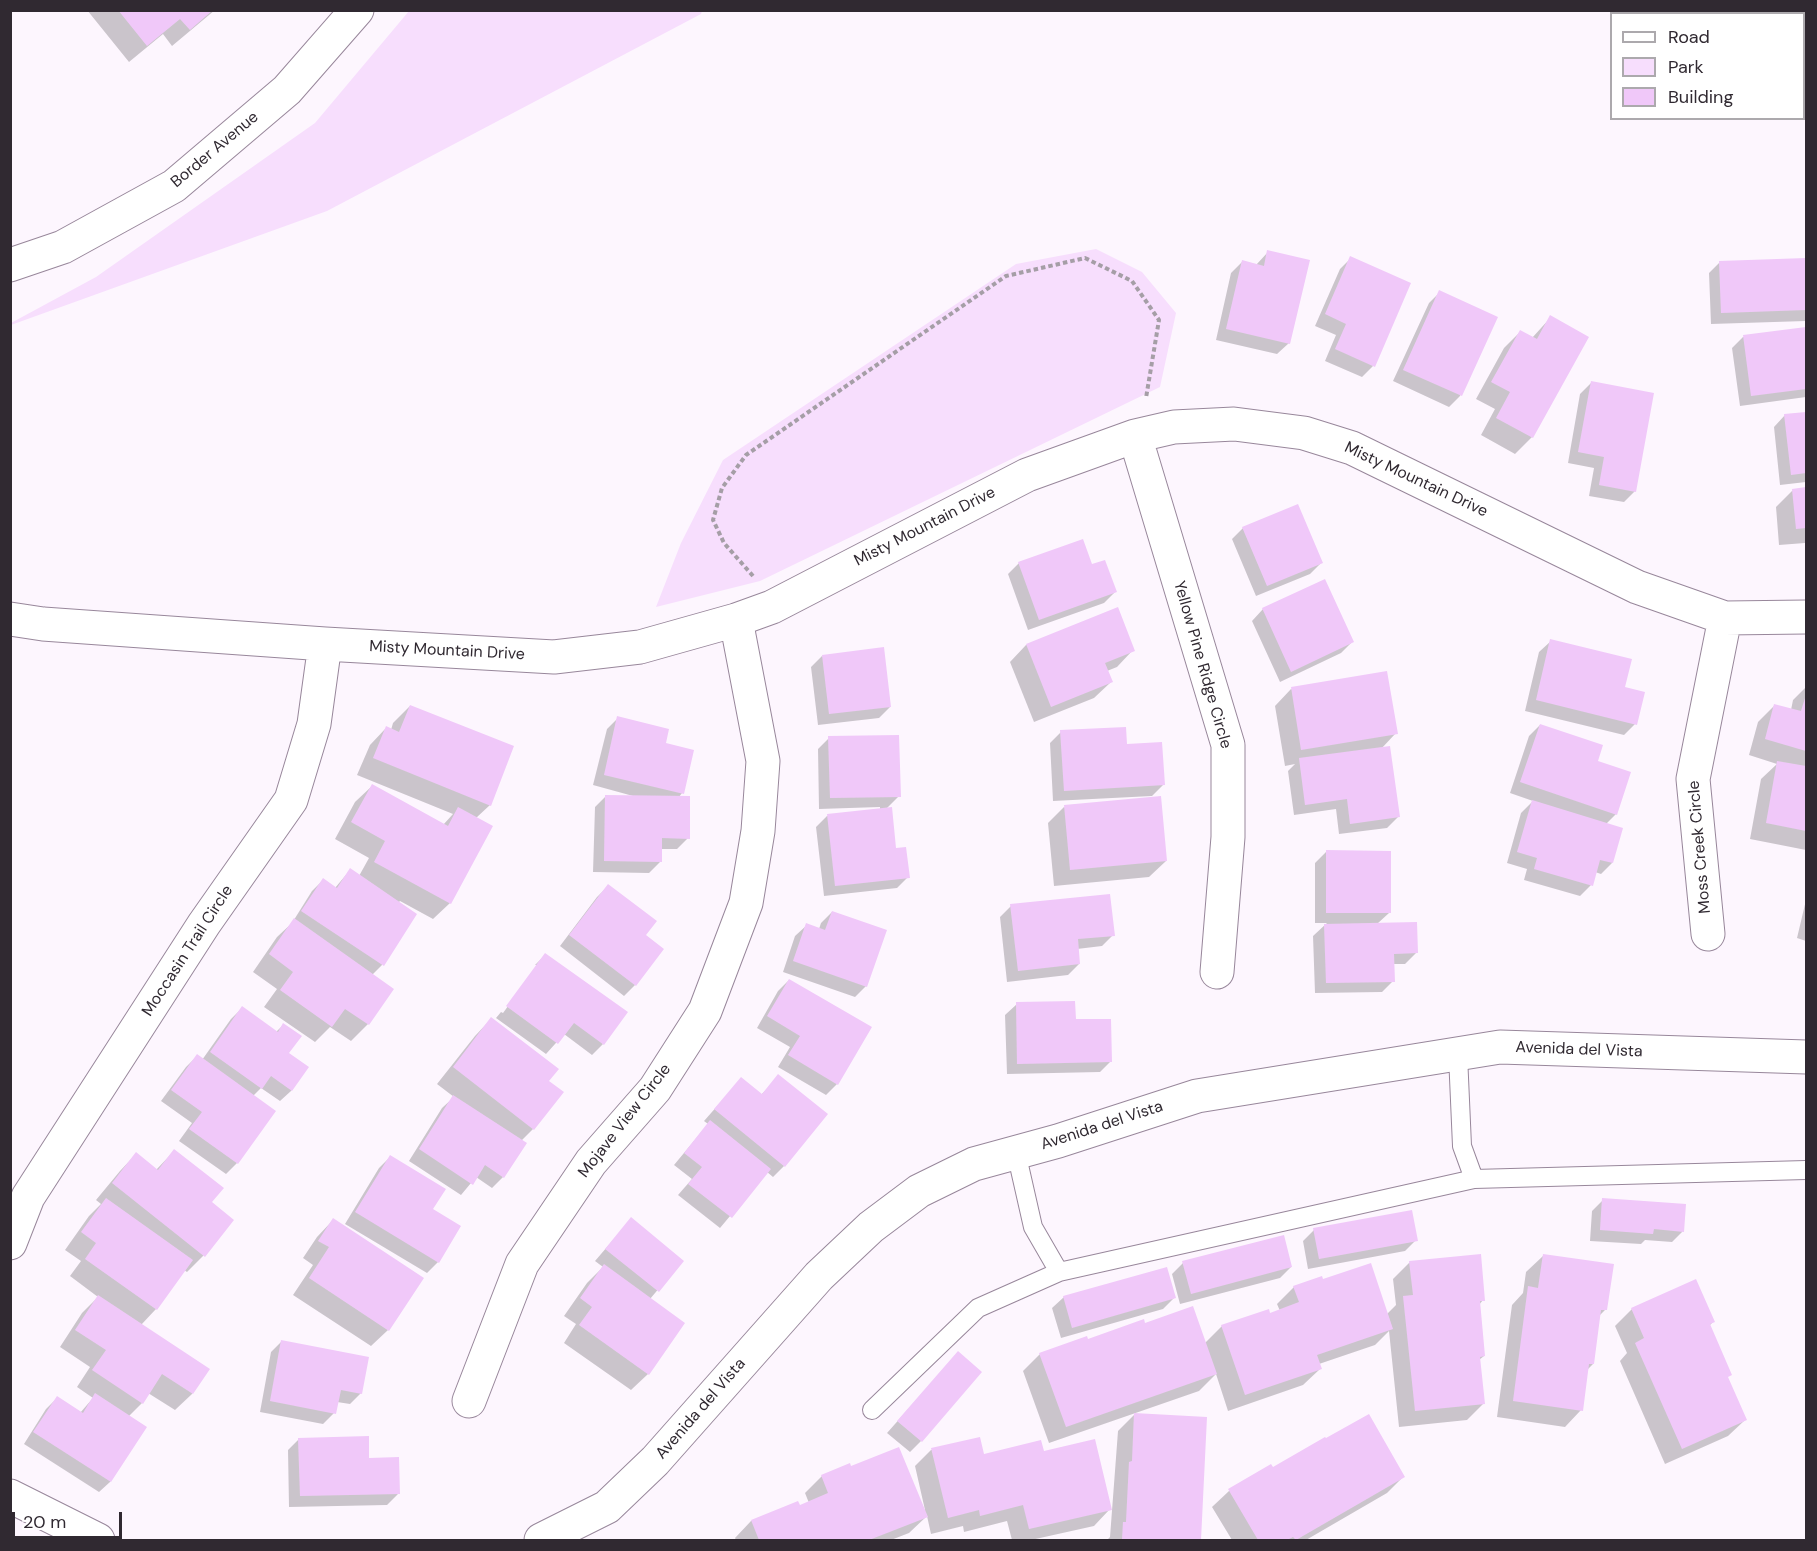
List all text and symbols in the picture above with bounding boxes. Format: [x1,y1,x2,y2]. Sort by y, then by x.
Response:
legend [1610,12,1805,120]
text: Road [1668,25,1710,49]
text: Park [1668,55,1704,79]
text: Building [1668,85,1733,109]
street label: Border Avenue [167,108,263,192]
street label: Misty Mountain Drive [1341,438,1491,522]
street label: Misty Mountain Drive [851,483,999,571]
street label: Yellow Pine Ridge Circle [1169,579,1235,751]
street label: Misty Mountain Drive [369,637,525,665]
street label: Moss Creek Circle [1685,780,1715,914]
street label: Moccasin Trail Circle [138,882,238,1020]
street label: Avenida del Vista [1515,1038,1643,1062]
street label: Mojave View Circle [575,1060,675,1182]
street label: Avenida del Vista [1039,1097,1165,1155]
street label: Avenida del Vista [652,1355,750,1463]
scale bar [15,1500,124,1538]
text: 20 m [23,1510,66,1534]

